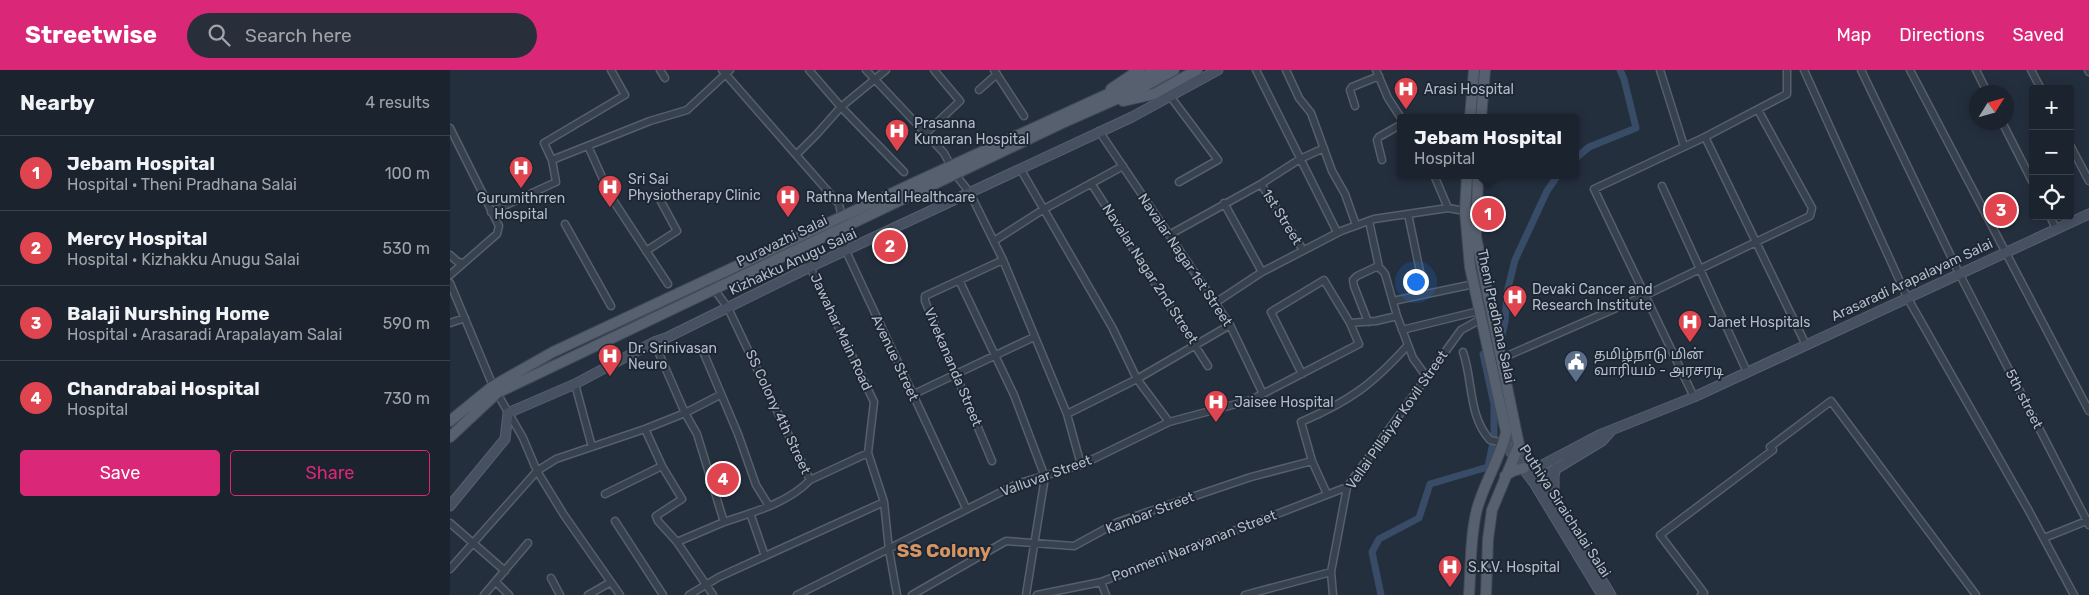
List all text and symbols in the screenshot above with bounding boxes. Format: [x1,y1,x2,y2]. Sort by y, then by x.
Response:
search box [187,13,537,58]
text: Streetwise [25,21,157,49]
icon: search [205,21,233,49]
text: Search here [245,24,352,47]
text: Map [1836,24,1871,46]
text: Directions [1899,24,1985,46]
text: Saved [2013,24,2064,46]
hospital icon: Arasi Hospital [1393,76,1419,110]
place label: Arasi Hospital [1424,81,1514,98]
north arrow [1969,85,2014,130]
map controls [2029,85,2074,220]
button: + [2029,85,2074,130]
text: Nearby [20,90,95,115]
text: 4 results [365,93,430,112]
popup [1397,114,1579,179]
place label: Prasanna Kumaran Hospital [914,115,1029,148]
hospital icon: Prasanna Kumaran Hospital [884,118,910,152]
text: Jebam Hospital [1414,126,1562,149]
button: − [2029,130,2074,175]
text: Hospital [1414,149,1475,168]
text: Jebam Hospital [67,152,215,175]
hospital icon: Gurumithrren Hospital [508,155,534,189]
text: 1 [32,164,40,183]
text: 100 m [385,164,430,183]
place label: Sri Sai Physiotherapy Clinic [628,171,761,204]
hospital icon: Sri Sai Physiotherapy Clinic [597,174,623,208]
text: Hospital · Theni Pradhana Salai [67,175,297,194]
button: locate [2029,175,2074,220]
hospital icon: Rathna Mental Healthcare [775,184,801,218]
street label: 1st Street [1258,186,1306,248]
place label: Rathna Mental Healthcare [806,189,975,206]
place label: Gurumithrren Hospital [477,190,565,223]
street label: Navalar Nagar 1st Street [1134,190,1236,330]
pin: 3 [1985,191,2017,229]
pin: 1 [1472,195,1504,233]
street label: Navalar Nagar 2nd Street [1098,201,1202,347]
street label: Puravazhi Salai [734,212,830,270]
street label: Kizhakku Anugu Salai [727,225,859,299]
text: Mercy Hospital [67,227,208,250]
pin: 2 [874,227,906,265]
street label: Arasaradi Arapalayam Salai [1829,235,1995,325]
text: 2 [31,239,41,258]
text: 530 m [383,239,430,258]
street label: Theni Pradhana Salai [1473,247,1519,385]
text: Hospital · Kizhakku Anugu Salai [67,250,300,269]
your location [1403,269,1429,295]
street label: Jawahar Main Road [806,271,876,393]
place label: Devaki Cancer and Research Institute [1532,281,1653,314]
hospital icon: Devaki Cancer and Research Institute [1502,284,1528,318]
text: Balaji Nurshing Home [67,302,270,325]
street label: Vivekananda Street [920,305,986,429]
hospital icon: Janet Hospitals [1677,309,1703,343]
street label: Avenue Street [868,312,923,404]
text: 3 [31,314,41,333]
text: 590 m [383,314,430,333]
place label: Janet Hospitals [1708,314,1810,331]
text: Hospital · Arasaradi Arapalayam Salai [67,325,342,344]
place label: Dr. Srinivasan Neuro [628,340,717,373]
hospital icon: Dr. Srinivasan Neuro [597,343,623,377]
place label: தமிழ்நாடு மின் வாரியம் - அரசரடி [1594,346,1724,379]
street label: SS Colony 4th Street [742,347,815,477]
street label: Vellai Pillaiyar Kovil Street [1342,347,1452,493]
public building icon: தமிழ்நாடு மின் வாரியம் - அரசரடி [1563,349,1589,383]
street label: 5th street [2002,366,2046,432]
text: Chandrabai Hospital [67,377,260,400]
text: 4 [31,389,41,408]
text: 730 m [384,389,430,408]
hospital icon: Jaisee Hospital [1203,389,1229,423]
place label: Jaisee Hospital [1234,394,1334,411]
text: Hospital [67,400,128,419]
street label: Puthiya Siraichalai Salai [1516,441,1614,581]
button: Save [20,450,220,496]
button: Share [230,450,430,496]
street label: Valluvar Street [998,452,1094,500]
pin: 4 [707,460,739,498]
street label: Kambar Street [1103,488,1197,538]
street label: Ponmeni Narayanan Street [1109,507,1279,585]
district label: SS Colony [897,539,992,562]
hospital icon: S.K.V. Hospital [1437,554,1463,588]
place label: S.K.V. Hospital [1468,559,1560,576]

